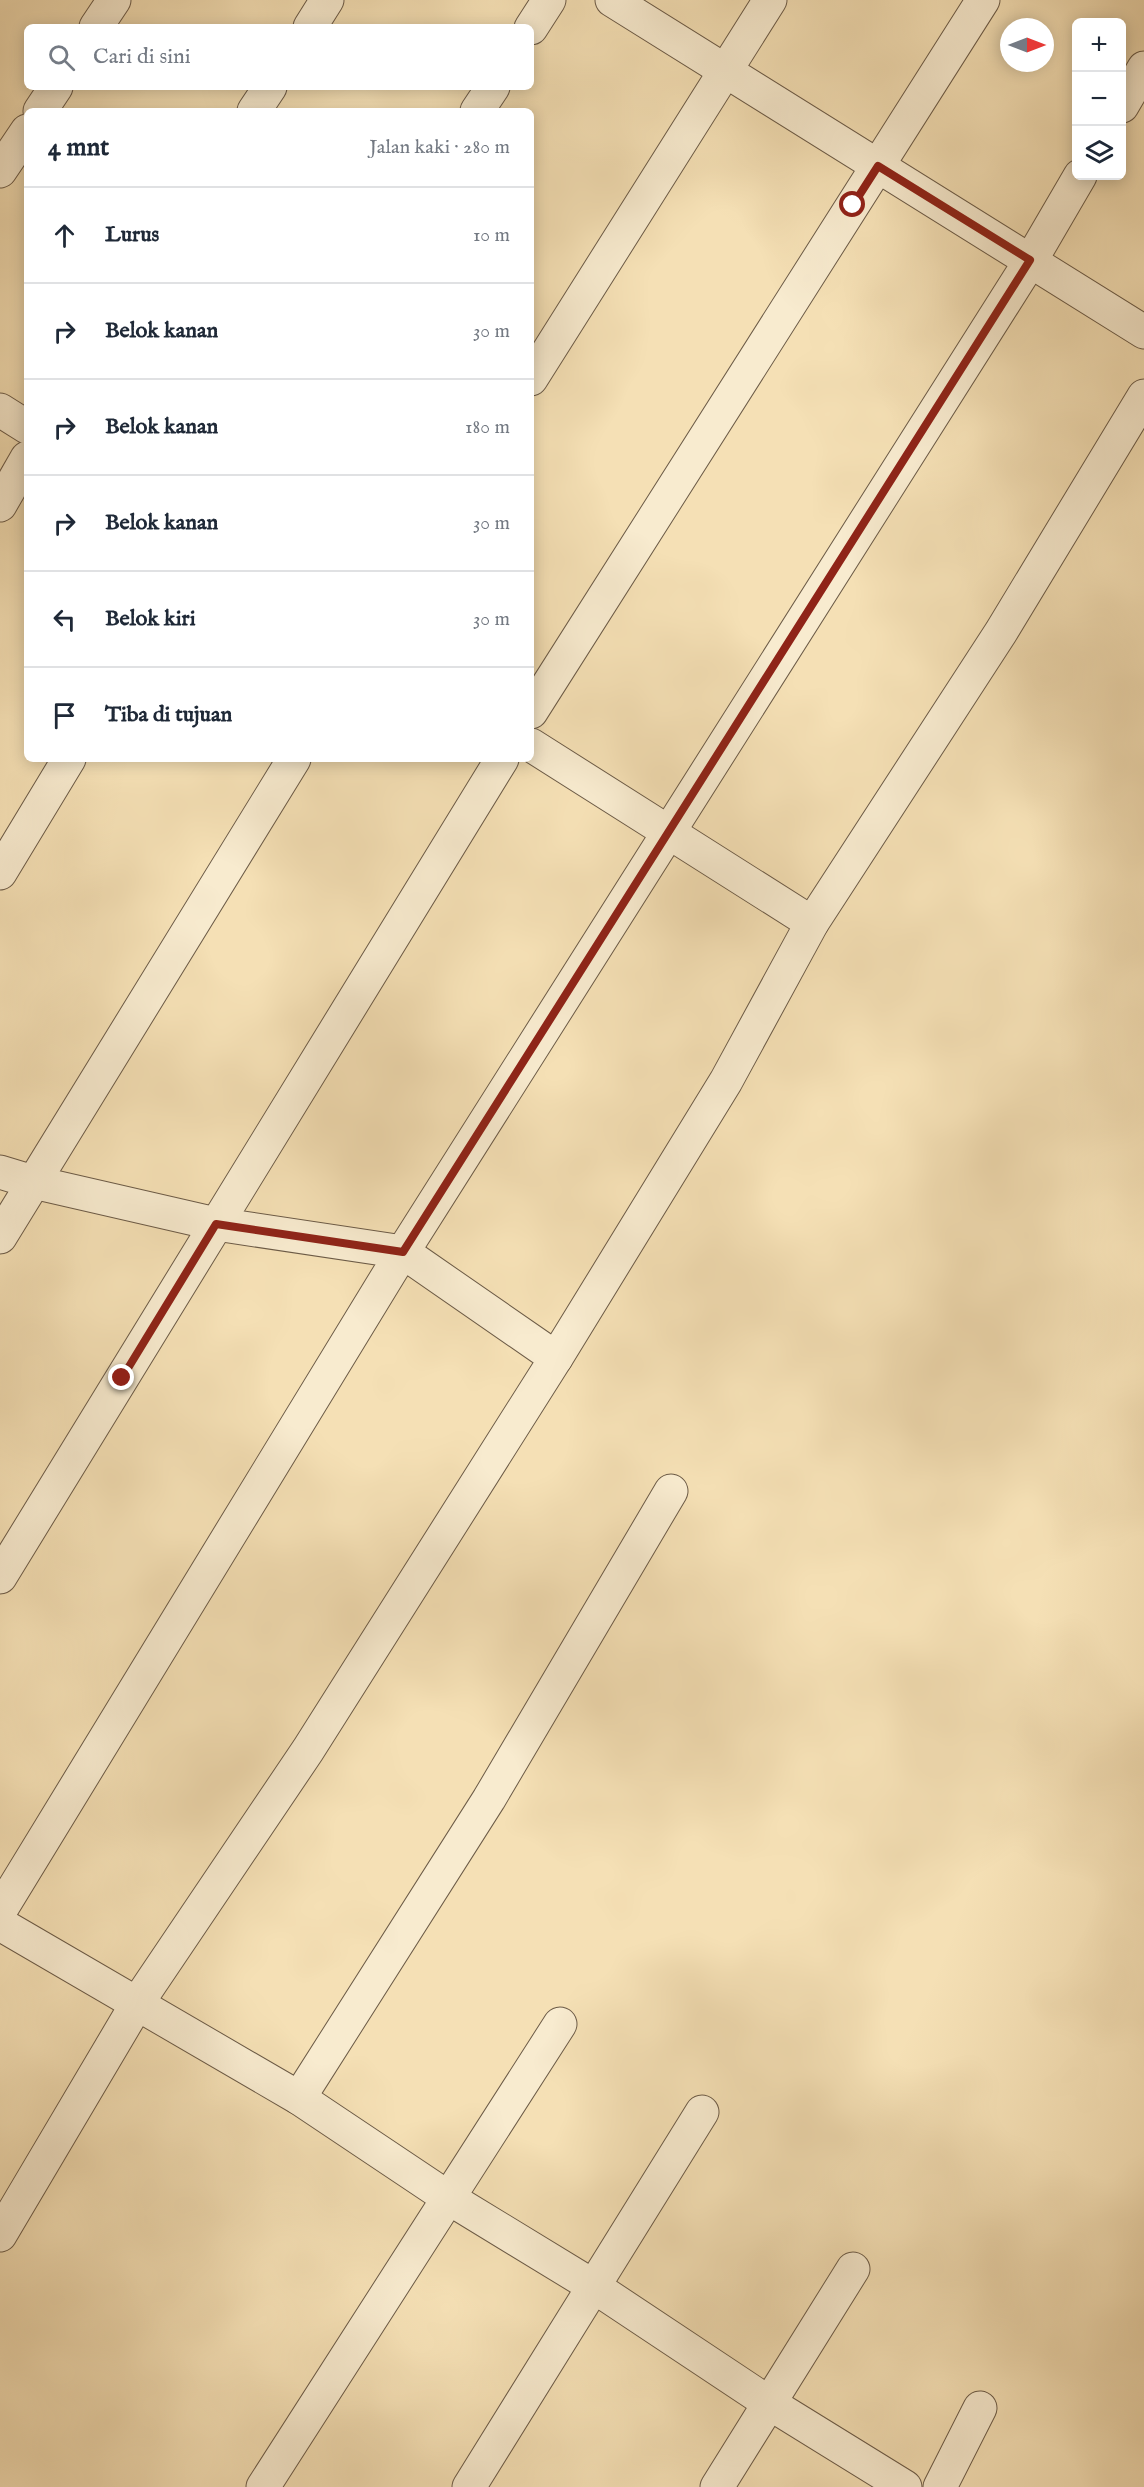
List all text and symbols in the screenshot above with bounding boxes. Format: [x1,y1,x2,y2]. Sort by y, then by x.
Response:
north arrow [1000,18,1054,72]
map controls [1072,18,1126,180]
button: + [1072,18,1126,72]
search box [24,24,534,90]
icon: search [45,41,78,74]
text: Cari di sini [93,43,191,71]
button: − [1072,72,1126,126]
button: layers [1072,126,1126,180]
text: 4 mnt [48,131,109,164]
text: Jalan kaki · 280 m [369,135,510,160]
route start [839,191,865,217]
icon: ahead [48,219,81,252]
text: Lurus [105,221,159,249]
text: 10 m [473,223,510,248]
icon: right [48,315,81,348]
text: Belok kanan [105,317,218,345]
text: 30 m [473,319,510,344]
icon: right [48,411,81,444]
text: Belok kanan [105,413,218,441]
text: 180 m [465,415,510,440]
icon: right [48,507,81,540]
text: Belok kanan [105,509,218,537]
text: 30 m [473,511,510,536]
icon: left [48,603,81,636]
text: Belok kiri [105,605,196,633]
text: 30 m [473,607,510,632]
icon: arrive [48,699,81,732]
text: Tiba di tujuan [105,701,232,729]
route end [108,1364,134,1390]

